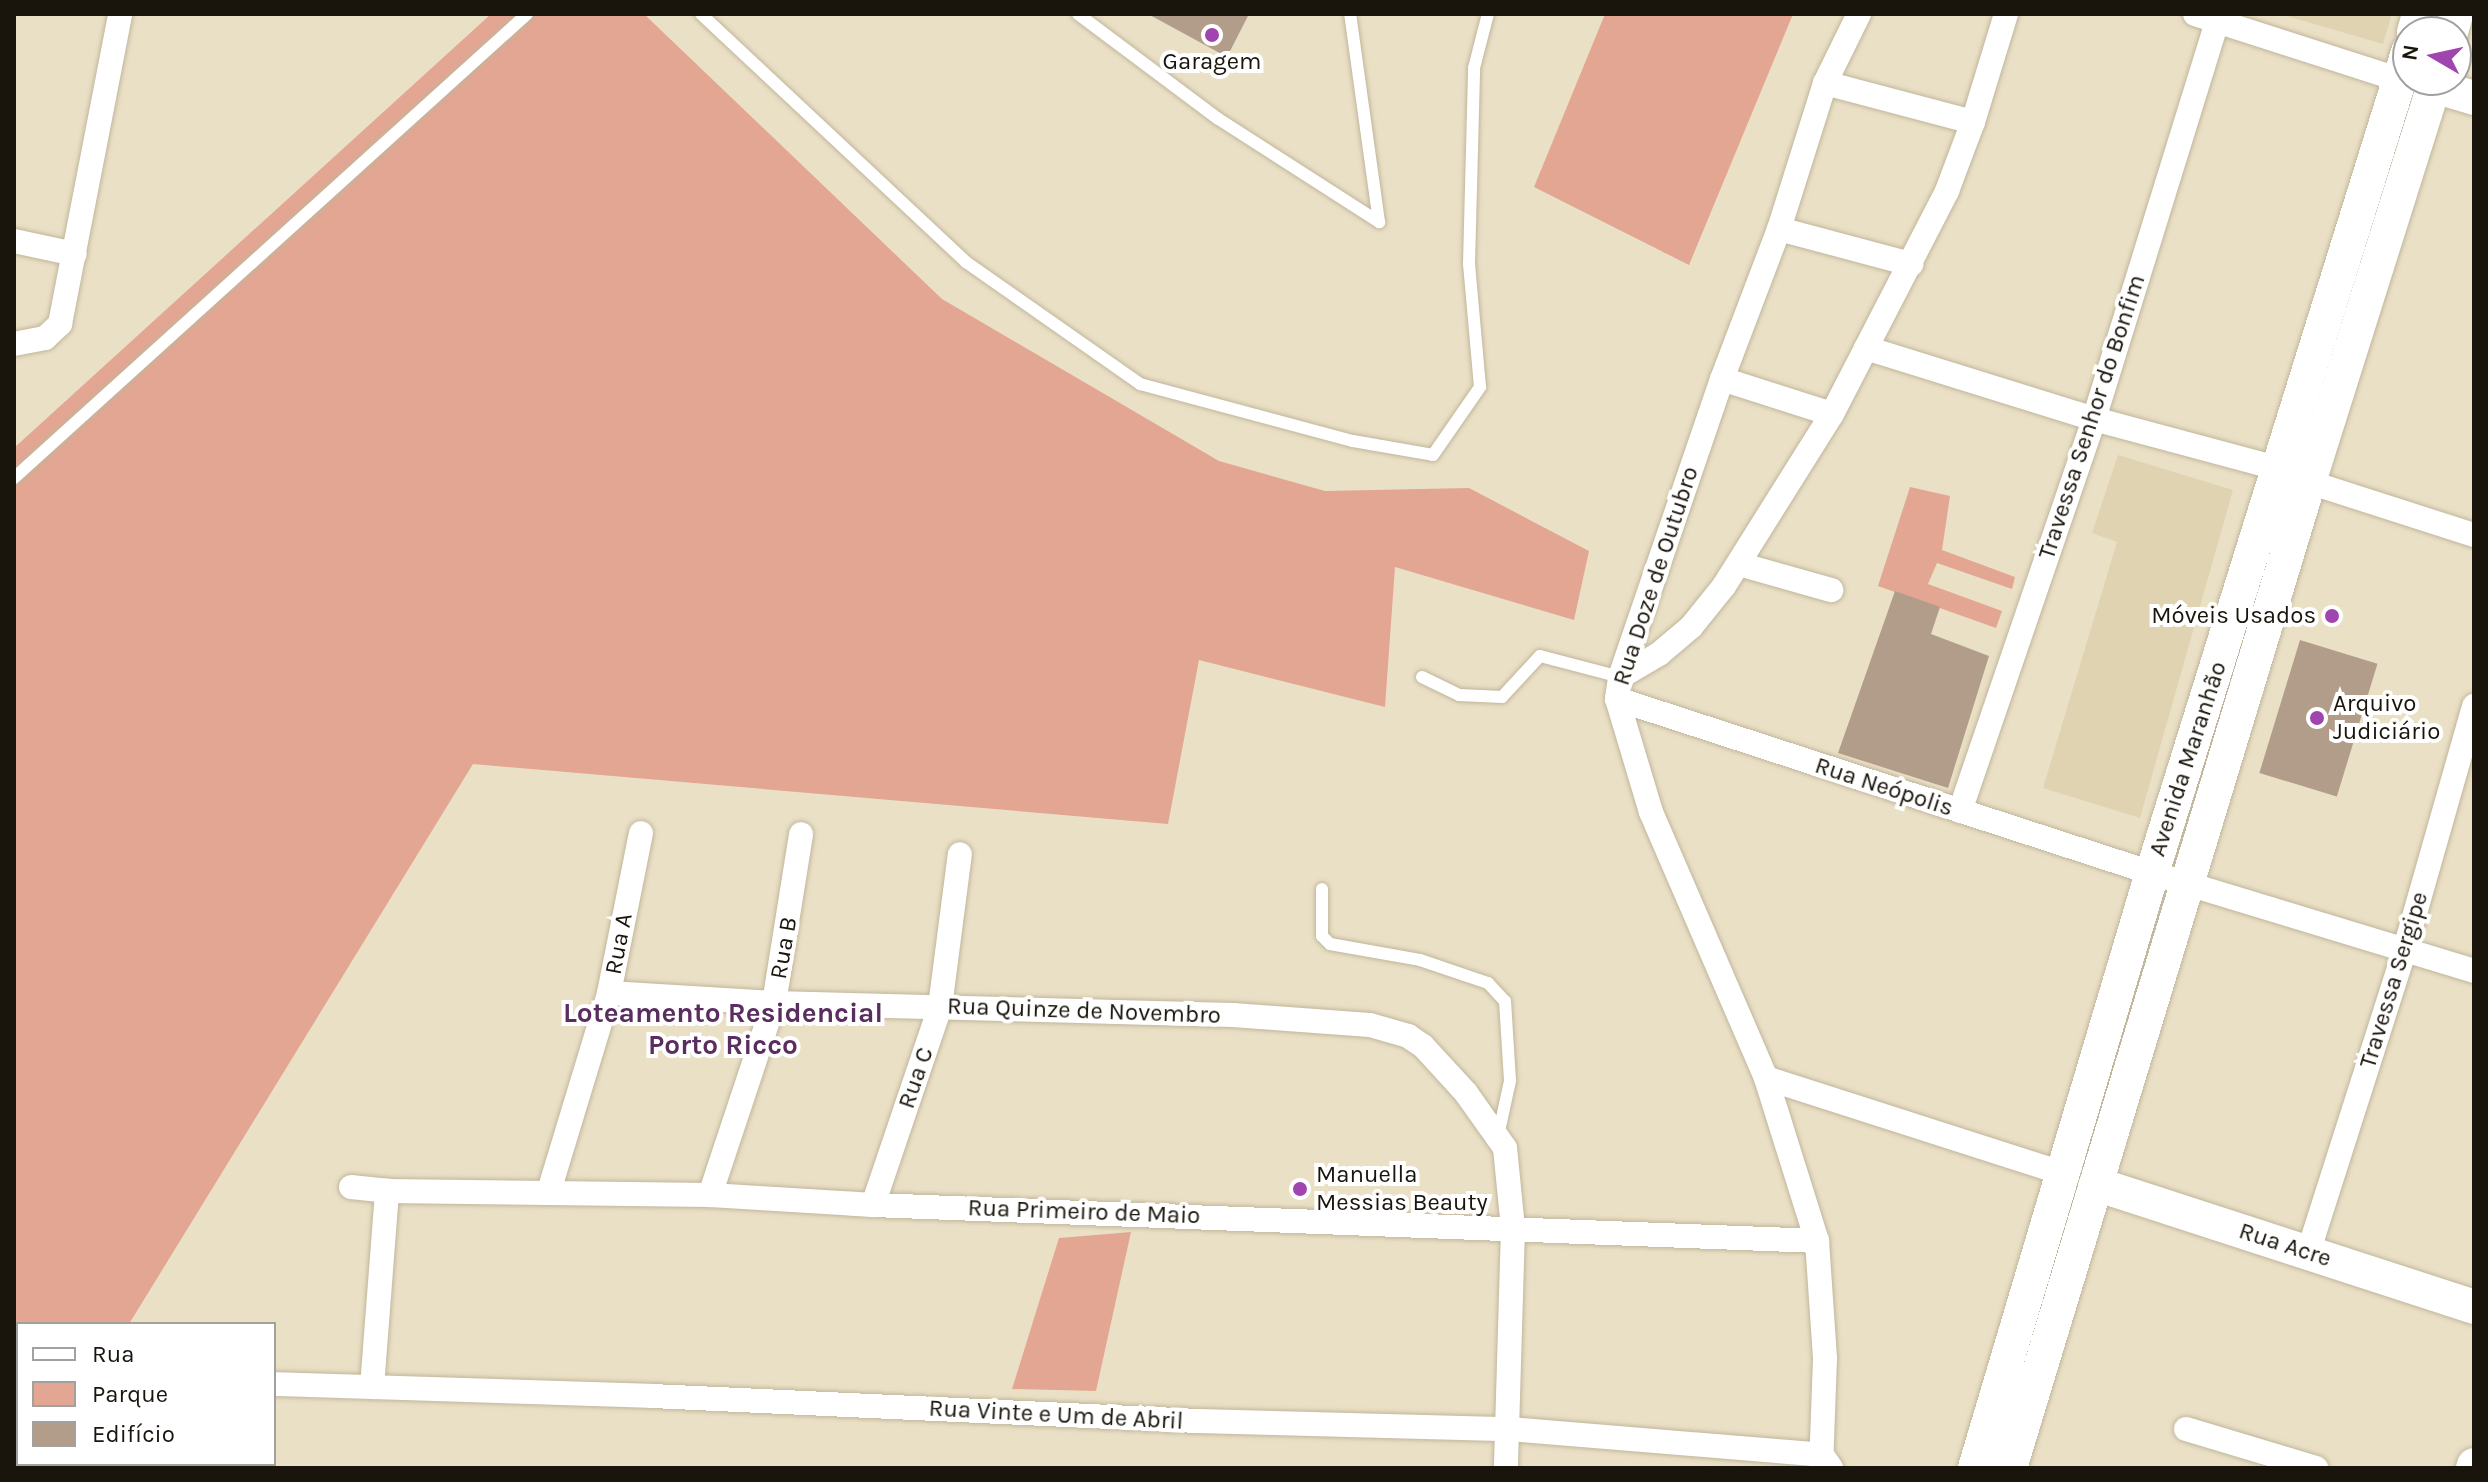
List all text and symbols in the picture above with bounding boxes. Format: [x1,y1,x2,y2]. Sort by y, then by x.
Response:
north arrow [2392,16,2472,96]
marker: Garagem [1203,26,1221,44]
text: N [2396,43,2424,62]
place label: Garagem [1163,48,1261,76]
street label: Travessa Senhor do Bonfim [2032,271,2152,563]
street label: Rua Doze de Outubro [1607,463,1705,689]
place label: Móveis Usados [2151,602,2316,630]
marker: Móveis Usados [2323,607,2341,625]
street label: Avenida Maranhão [2143,658,2233,860]
place label: Arquivo Judiciário [2333,690,2440,746]
marker: Arquivo Judiciário [2308,709,2326,727]
street label: Rua Neópolis [1811,751,1957,823]
street label: Travessa Sergipe [2354,888,2434,1072]
street label: Rua A [599,911,639,977]
street label: Rua B [764,914,804,982]
street label: Rua Quinze de Novembro [947,992,1221,1030]
district label: Loteamento Residencial Porto Ricco [563,996,883,1062]
street label: Rua C [892,1044,940,1112]
place label: Manuella Messias Beauty [1316,1161,1488,1217]
marker: Manuella Messias Beauty [1291,1180,1309,1198]
street label: Rua Primeiro de Maio [967,1194,1201,1230]
street label: Rua Acre [2235,1217,2335,1273]
legend [16,1322,276,1466]
text: Rua [92,1340,134,1368]
text: Parque [92,1380,168,1408]
street label: Rua Vinte e Um de Abril [928,1394,1184,1436]
text: Edifício [92,1420,175,1448]

